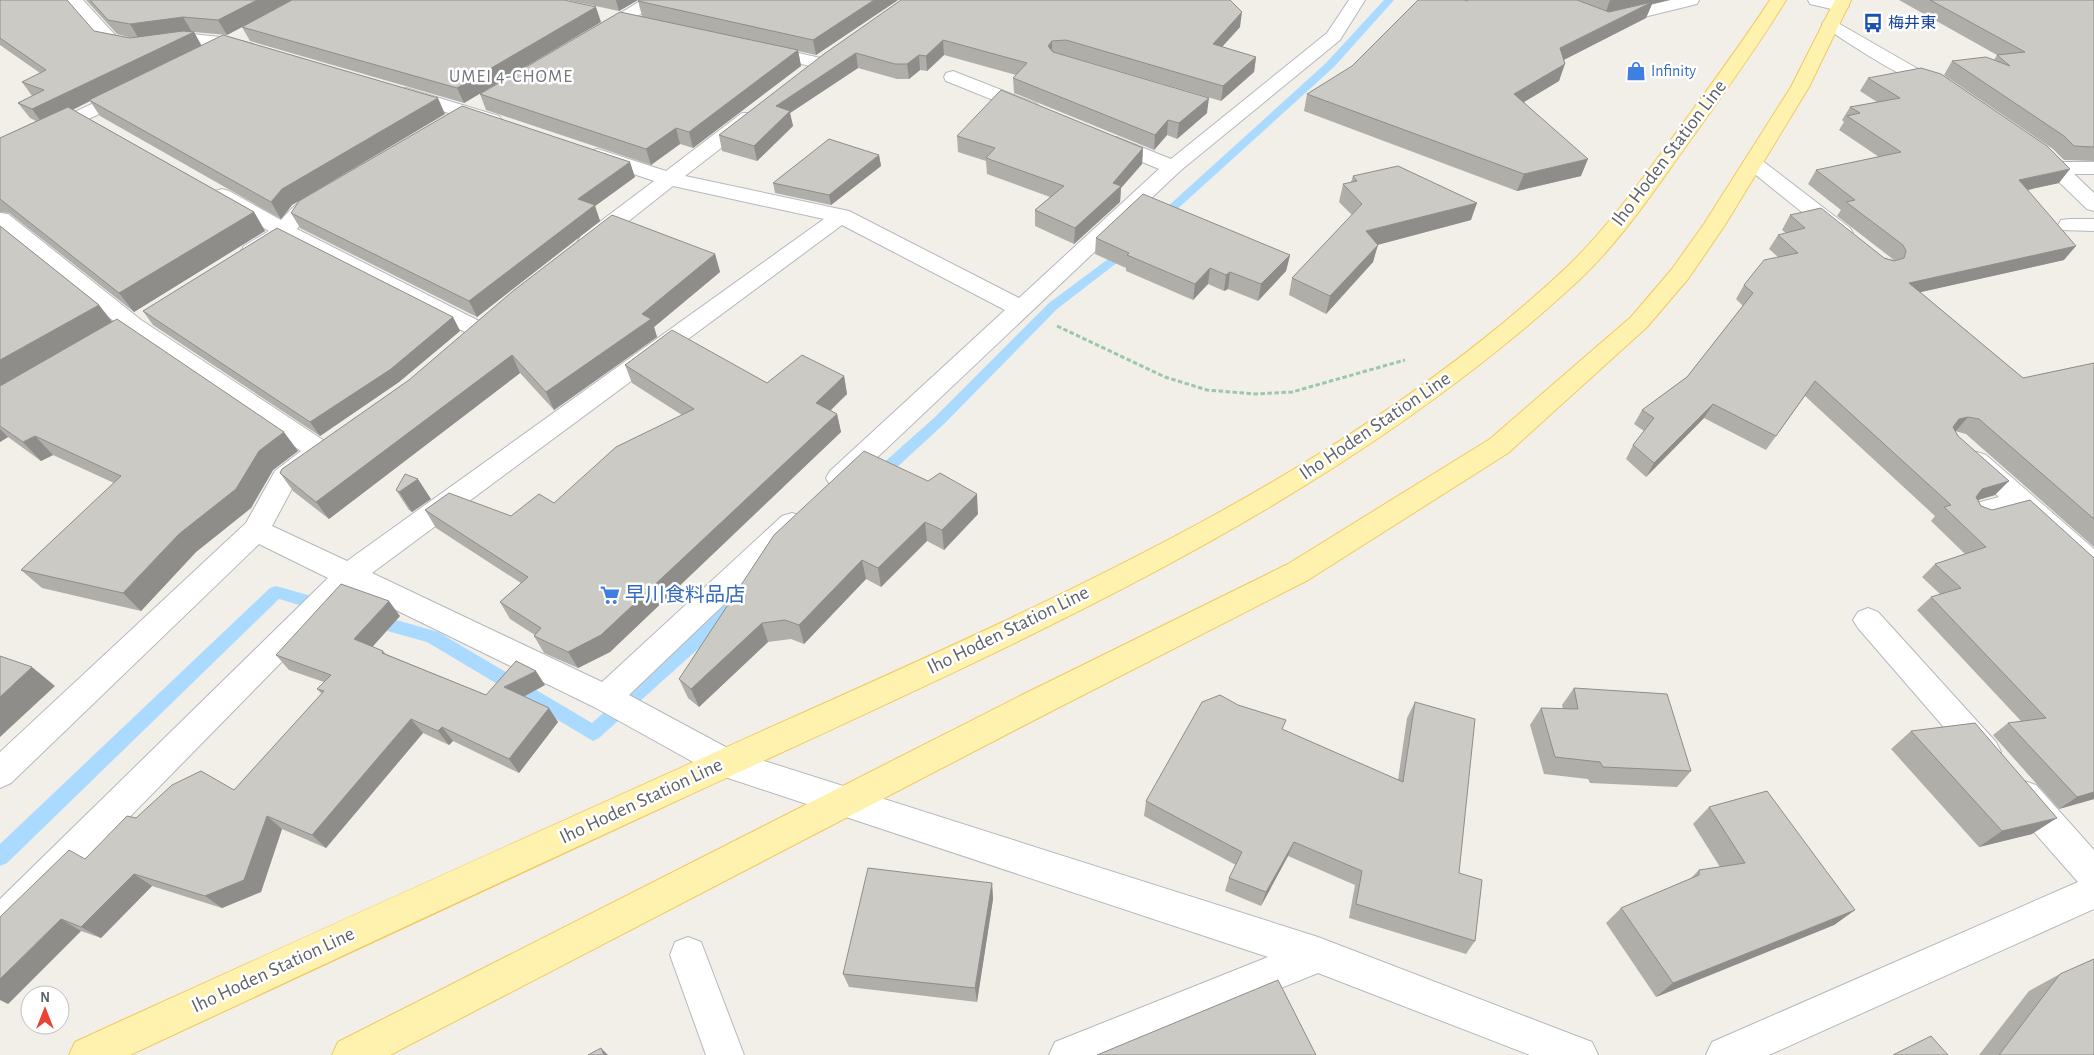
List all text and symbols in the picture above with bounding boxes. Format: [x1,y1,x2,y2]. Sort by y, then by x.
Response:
bus stop icon: 梅井東 [1862,12,1884,34]
place label: 梅井東 [1888,14,1936,31]
shop icon: Infinity [1625,60,1647,82]
place label: Infinity [1651,63,1696,80]
district label: UMEI 4-CHOME [449,68,573,86]
street label: Iho Hoden Station Line [1608,76,1730,230]
street label: Iho Hoden Station Line [1296,368,1454,484]
street label: Iho Hoden Station Line [924,582,1092,678]
supermarket icon: 早川食料品店 [599,584,621,606]
place label: 早川食料品店 [625,584,745,605]
street label: Iho Hoden Station Line [556,754,726,848]
street label: Iho Hoden Station Line [188,923,358,1017]
north arrow [20,985,70,1035]
text: N [40,991,50,1005]

